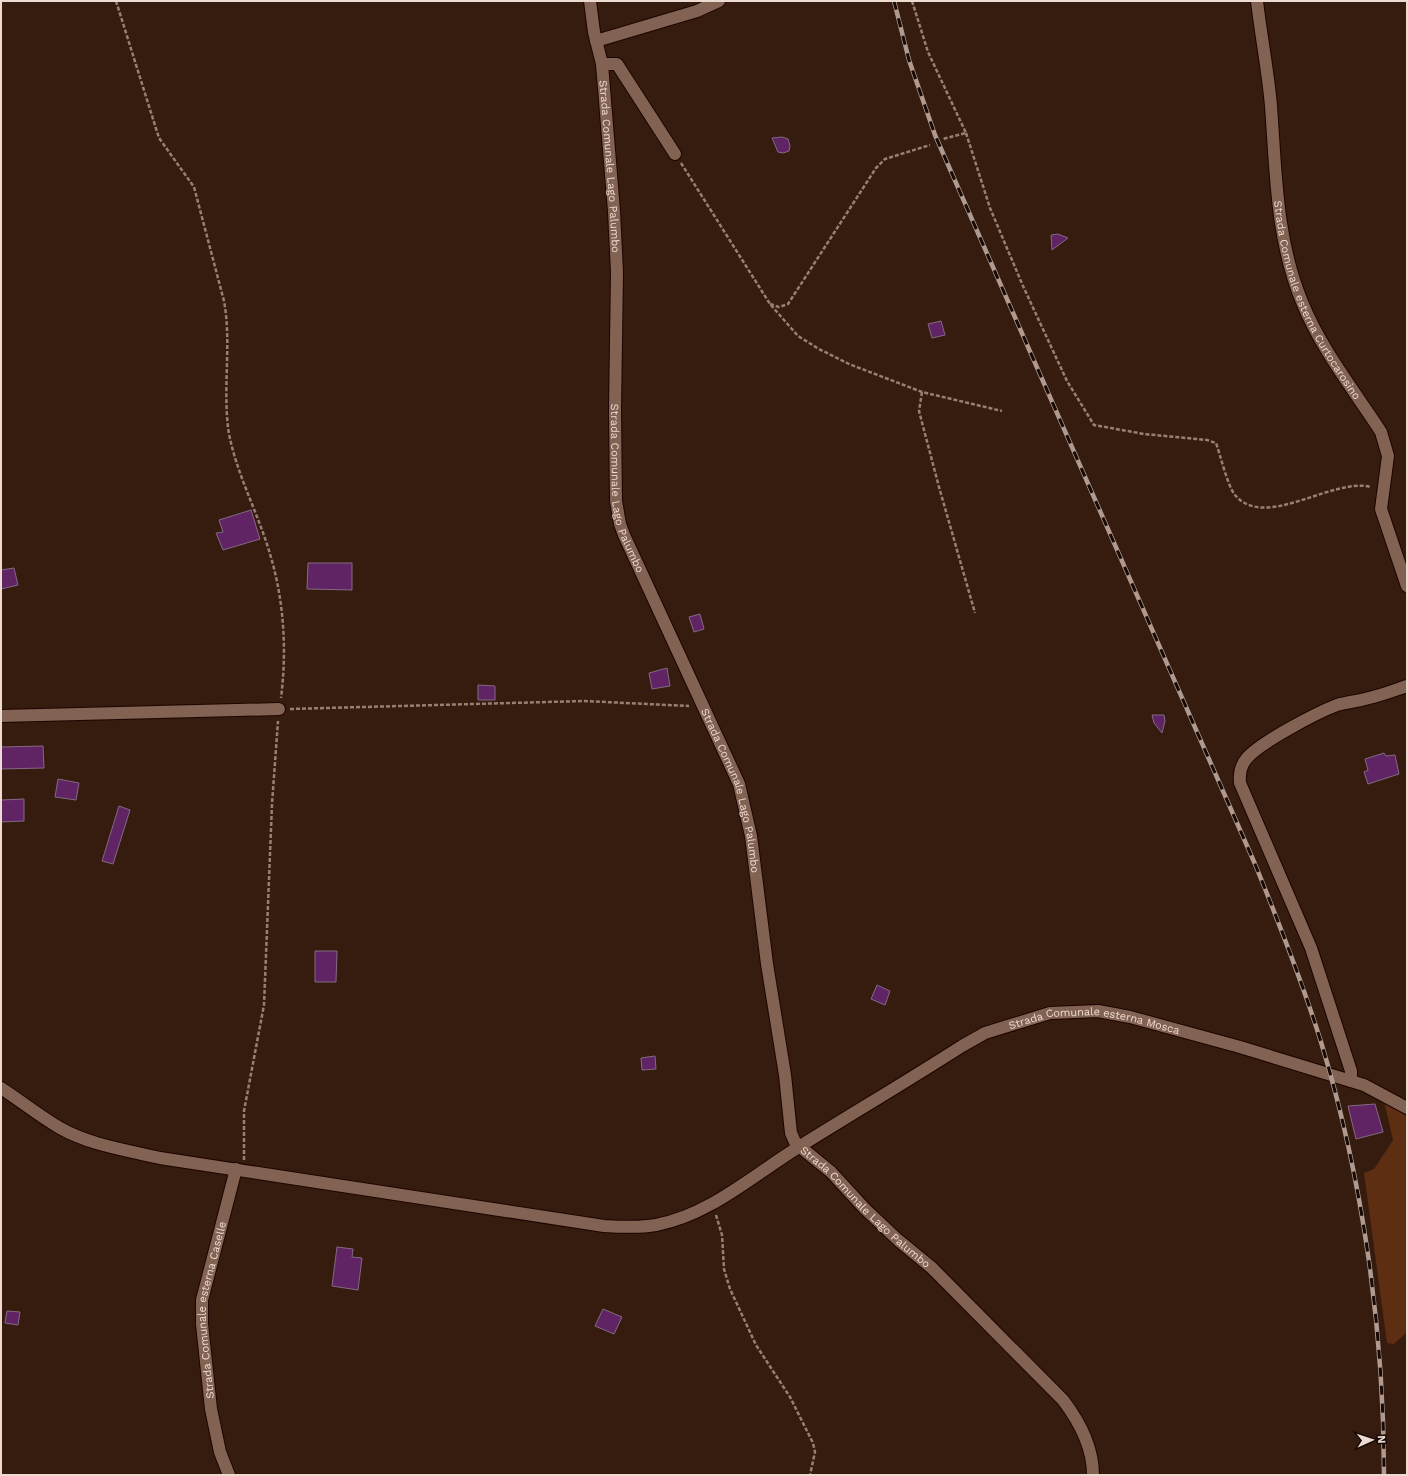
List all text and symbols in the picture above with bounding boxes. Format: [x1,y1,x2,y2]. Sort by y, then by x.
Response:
street label: Strada Comunale Lago Palumbo [597,80,623,253]
street label: Strada Comunale esterna Curtocarosino [1272,200,1364,402]
street label: Strada Comunale Lago Palumbo [608,404,647,575]
street label: Strada Comunale Lago Palumbo [698,706,762,874]
street label: Strada Comunale esterna Mosca [1007,1004,1181,1037]
street label: Strada Comunale Lago Palumbo [798,1143,933,1270]
street label: Strada Comunale esterna Caselle [195,1220,229,1399]
north arrow [1352,1420,1392,1460]
text: N [1375,1435,1388,1444]

